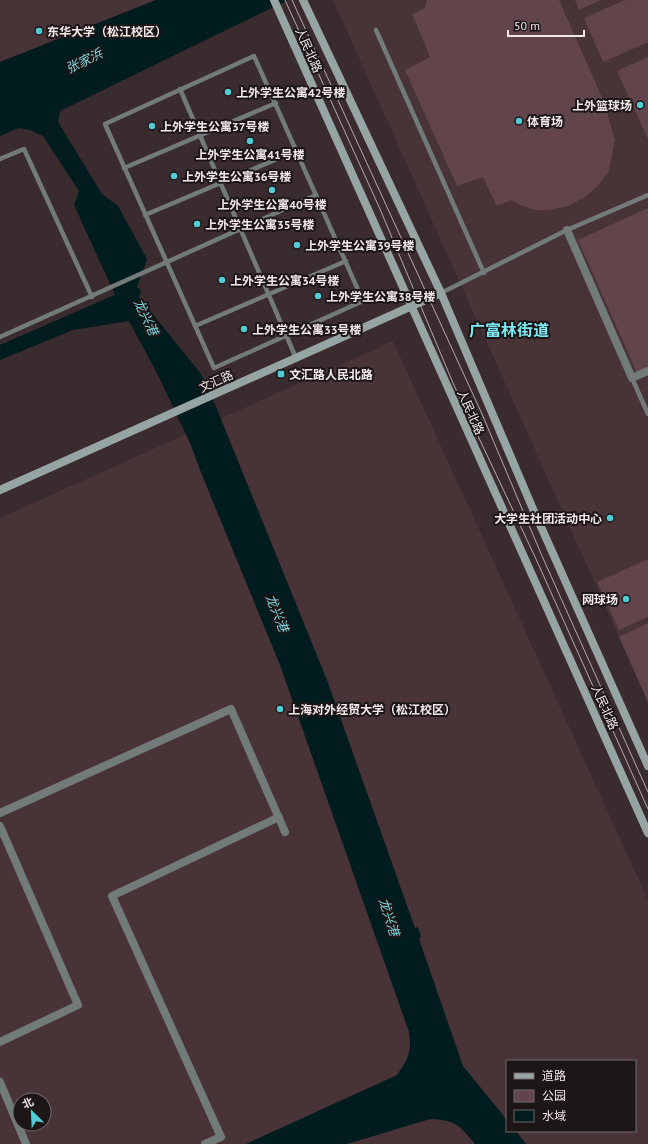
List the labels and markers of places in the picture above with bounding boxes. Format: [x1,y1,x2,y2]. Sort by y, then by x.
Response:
place label: 东华大学（松江校区） [47,24,167,39]
marker: 东华大学（松江校区） [34,26,44,36]
place label: 上外学生公寓42号楼 [236,85,346,100]
marker: 上外学生公寓42号楼 [223,87,233,97]
place label: 上外篮球场 [572,98,632,113]
marker: 上外篮球场 [635,100,645,110]
place label: 体育场 [527,114,563,129]
marker: 体育场 [514,116,524,126]
place label: 上外学生公寓37号楼 [160,119,270,134]
marker: 上外学生公寓37号楼 [147,121,157,131]
marker: 上外学生公寓41号楼 [245,136,255,146]
place label: 上外学生公寓41号楼 [195,147,305,162]
place label: 上外学生公寓36号楼 [182,169,292,184]
marker: 上外学生公寓36号楼 [169,171,179,181]
marker: 上外学生公寓40号楼 [267,185,277,195]
place label: 上外学生公寓40号楼 [217,197,327,212]
place label: 上外学生公寓35号楼 [205,217,315,232]
marker: 上外学生公寓35号楼 [192,219,202,229]
place label: 上外学生公寓39号楼 [305,238,415,253]
marker: 上外学生公寓39号楼 [292,240,302,250]
place label: 上外学生公寓34号楼 [230,273,340,288]
marker: 上外学生公寓34号楼 [217,275,227,285]
place label: 上外学生公寓38号楼 [326,289,436,304]
marker: 上外学生公寓38号楼 [313,291,323,301]
place label: 上外学生公寓33号楼 [252,322,362,337]
marker: 上外学生公寓33号楼 [239,324,249,334]
place label: 文汇路人民北路 [289,367,373,382]
marker: 文汇路人民北路 [276,369,286,379]
place label: 大学生社团活动中心 [494,511,602,526]
marker: 大学生社团活动中心 [605,513,615,523]
place label: 网球场 [582,592,618,607]
marker: 网球场 [621,594,631,604]
place label: 上海对外经贸大学（松江校区） [288,702,456,717]
marker: 上海对外经贸大学（松江校区） [275,704,285,714]

